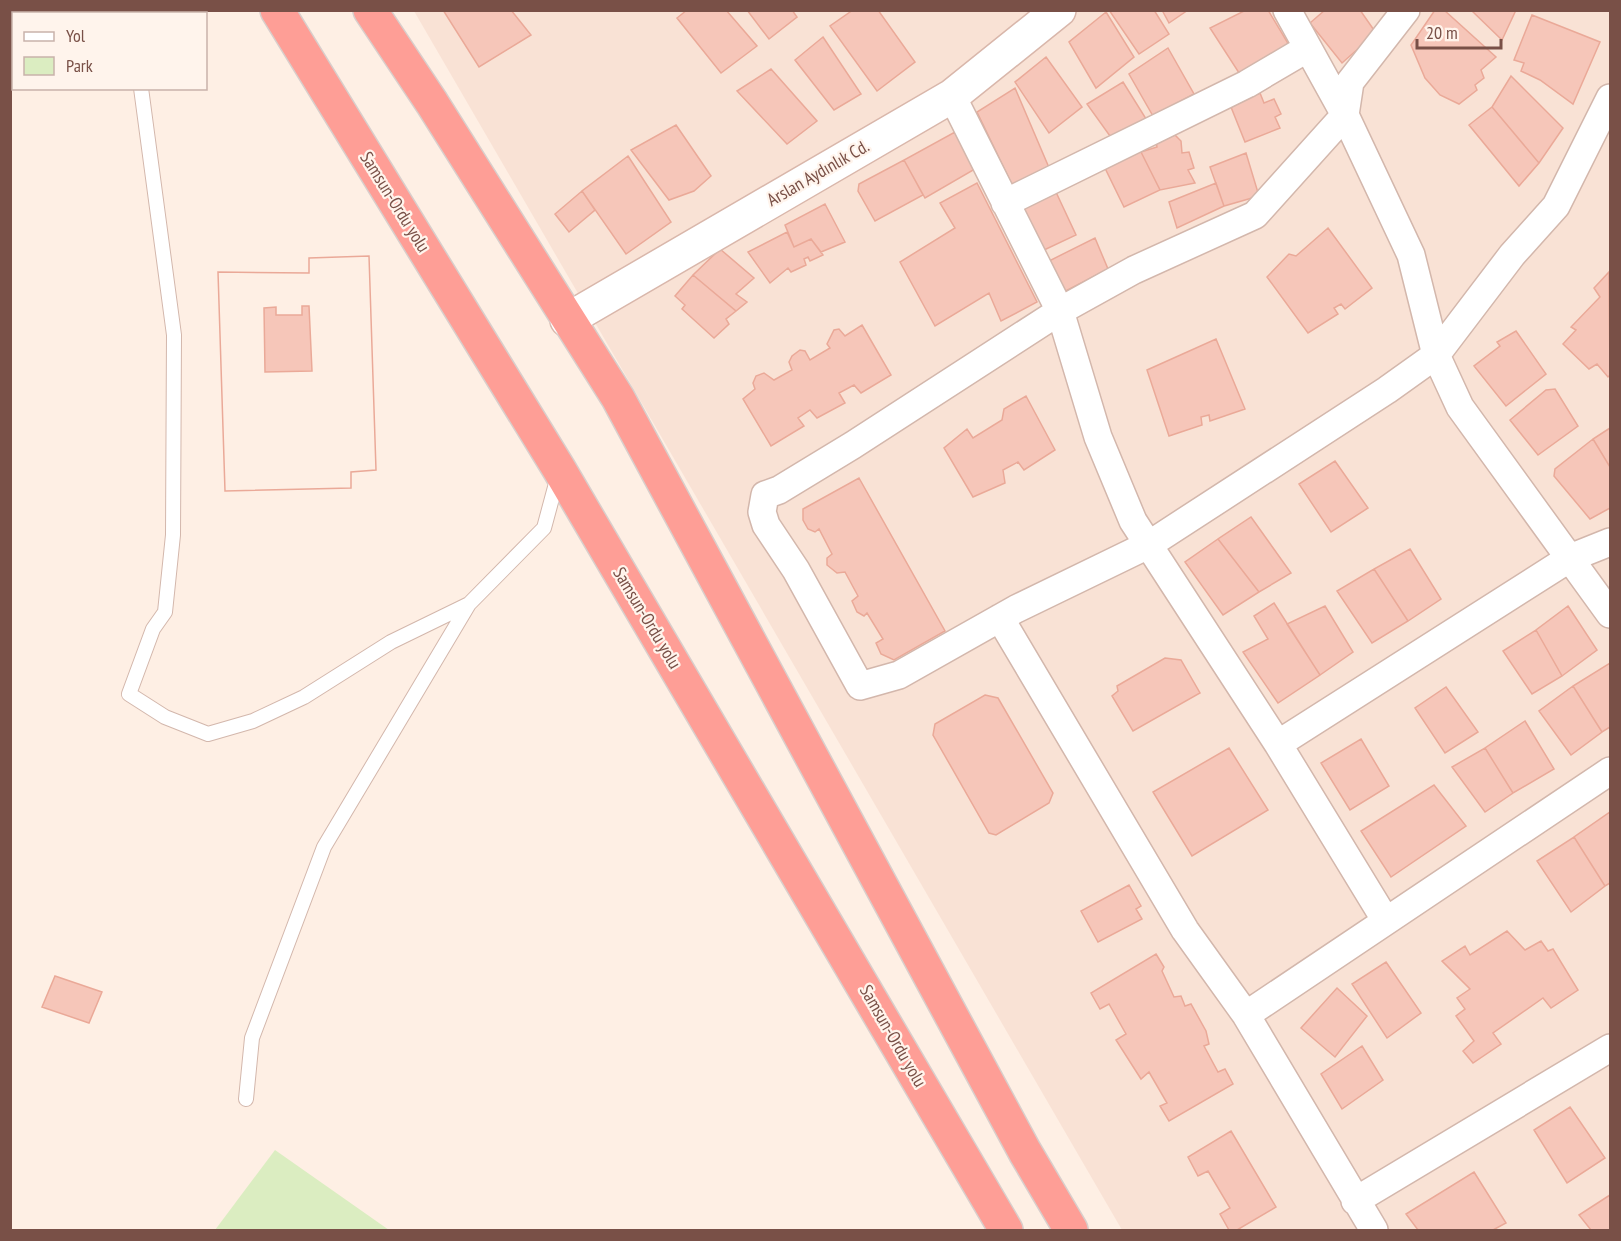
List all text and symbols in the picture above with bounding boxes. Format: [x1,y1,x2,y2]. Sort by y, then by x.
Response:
legend [12,12,207,90]
scale bar [1417,12,1501,50]
text: 20 m [1426,21,1458,44]
text: Yol [66,24,86,47]
text: Park [66,54,93,77]
street label: Arslan Aydınlık Cd. [763,134,873,211]
street label: Samsun-Ordu yolu [355,147,435,256]
street label: Samsun-Ordu yolu [608,563,687,673]
street label: Samsun-Ordu yolu [855,980,932,1091]

